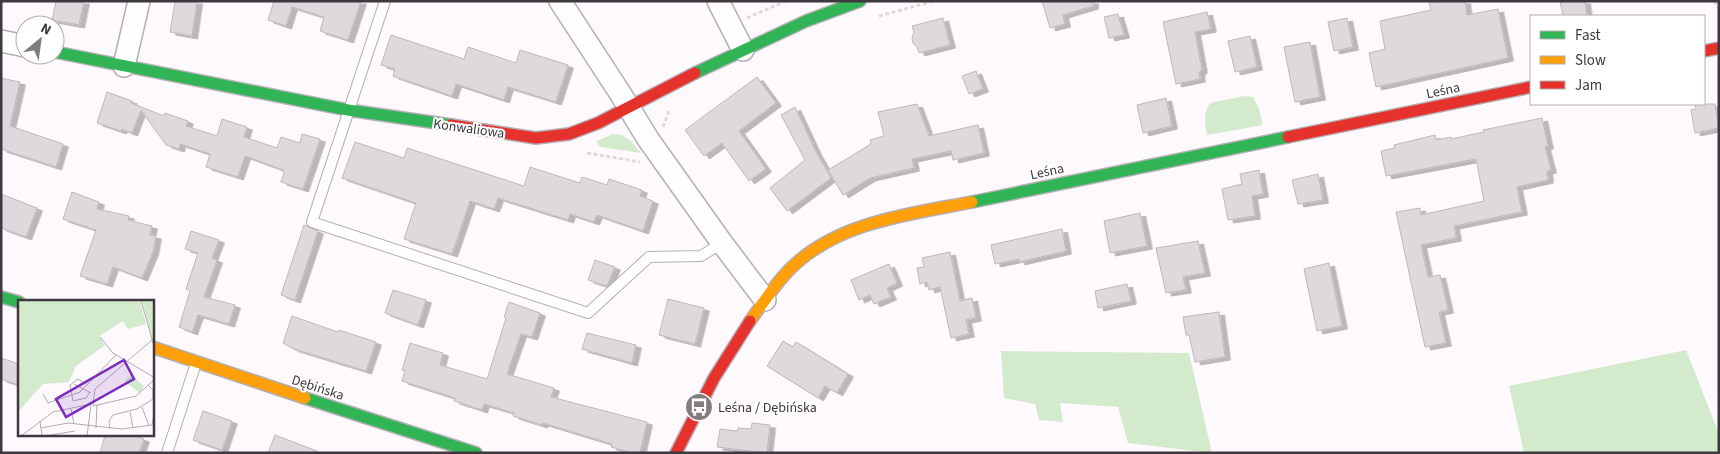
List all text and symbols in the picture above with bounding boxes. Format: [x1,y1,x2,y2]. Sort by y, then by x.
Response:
north arrow [15,15,65,65]
legend [1530,15,1705,105]
text: N [37,19,55,41]
text: Fast [1575,25,1601,46]
text: Slow [1575,50,1606,71]
text: Jam [1575,75,1602,96]
street label: Leśna [1424,78,1462,104]
street label: Konwaliowa [432,114,506,144]
street label: Leśna [1028,159,1066,185]
inset map [18,300,154,436]
street label: Dębińska [289,370,347,406]
bus stop icon: Leśna / Dębińska [684,392,714,422]
place label: Leśna / Dębińska [718,398,817,418]

